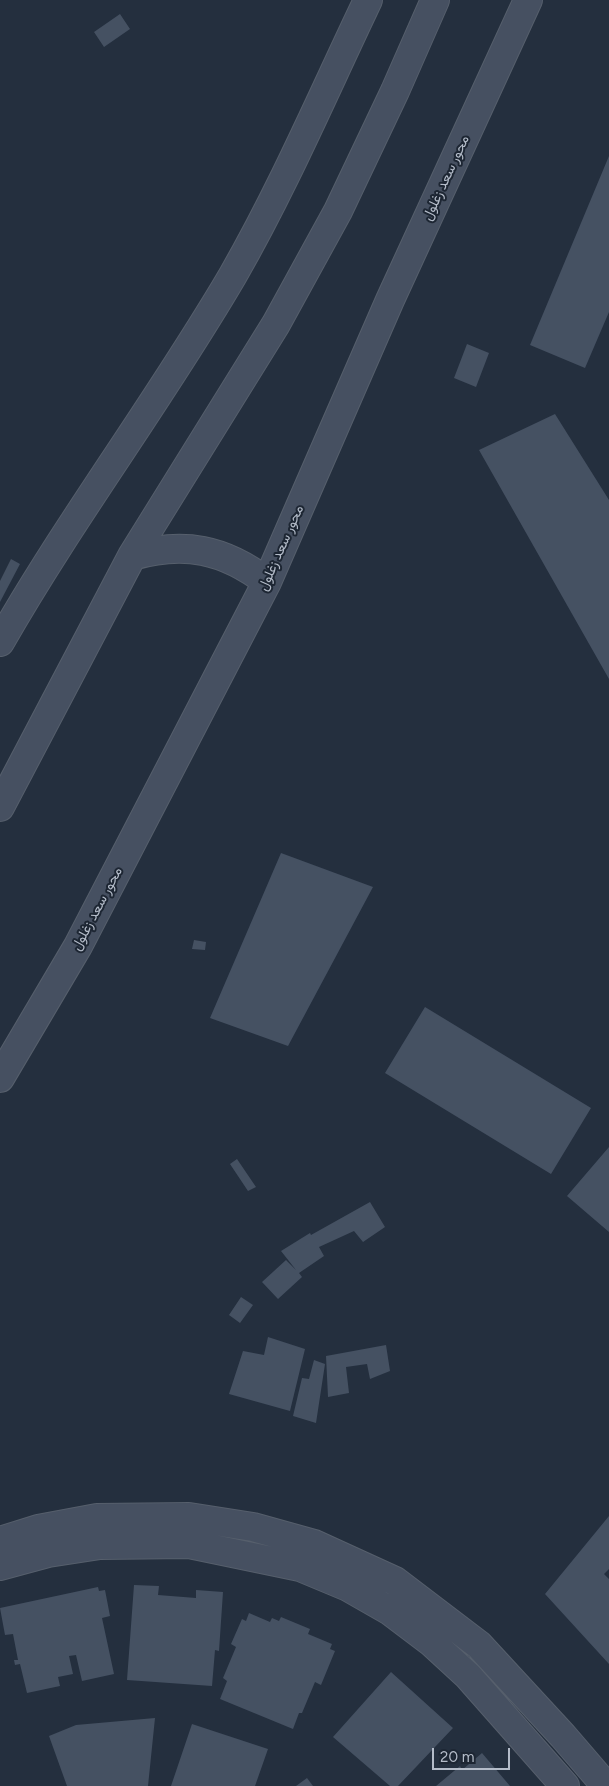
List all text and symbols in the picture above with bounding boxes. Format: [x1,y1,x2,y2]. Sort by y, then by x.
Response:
street label: محور سعد زغلول [419,133,473,223]
street label: محور سعد زغلول [255,503,307,593]
street label: محور سعد زغلول [68,864,126,954]
scale bar [434,1738,512,1770]
text: 20 m [440,1748,474,1766]

